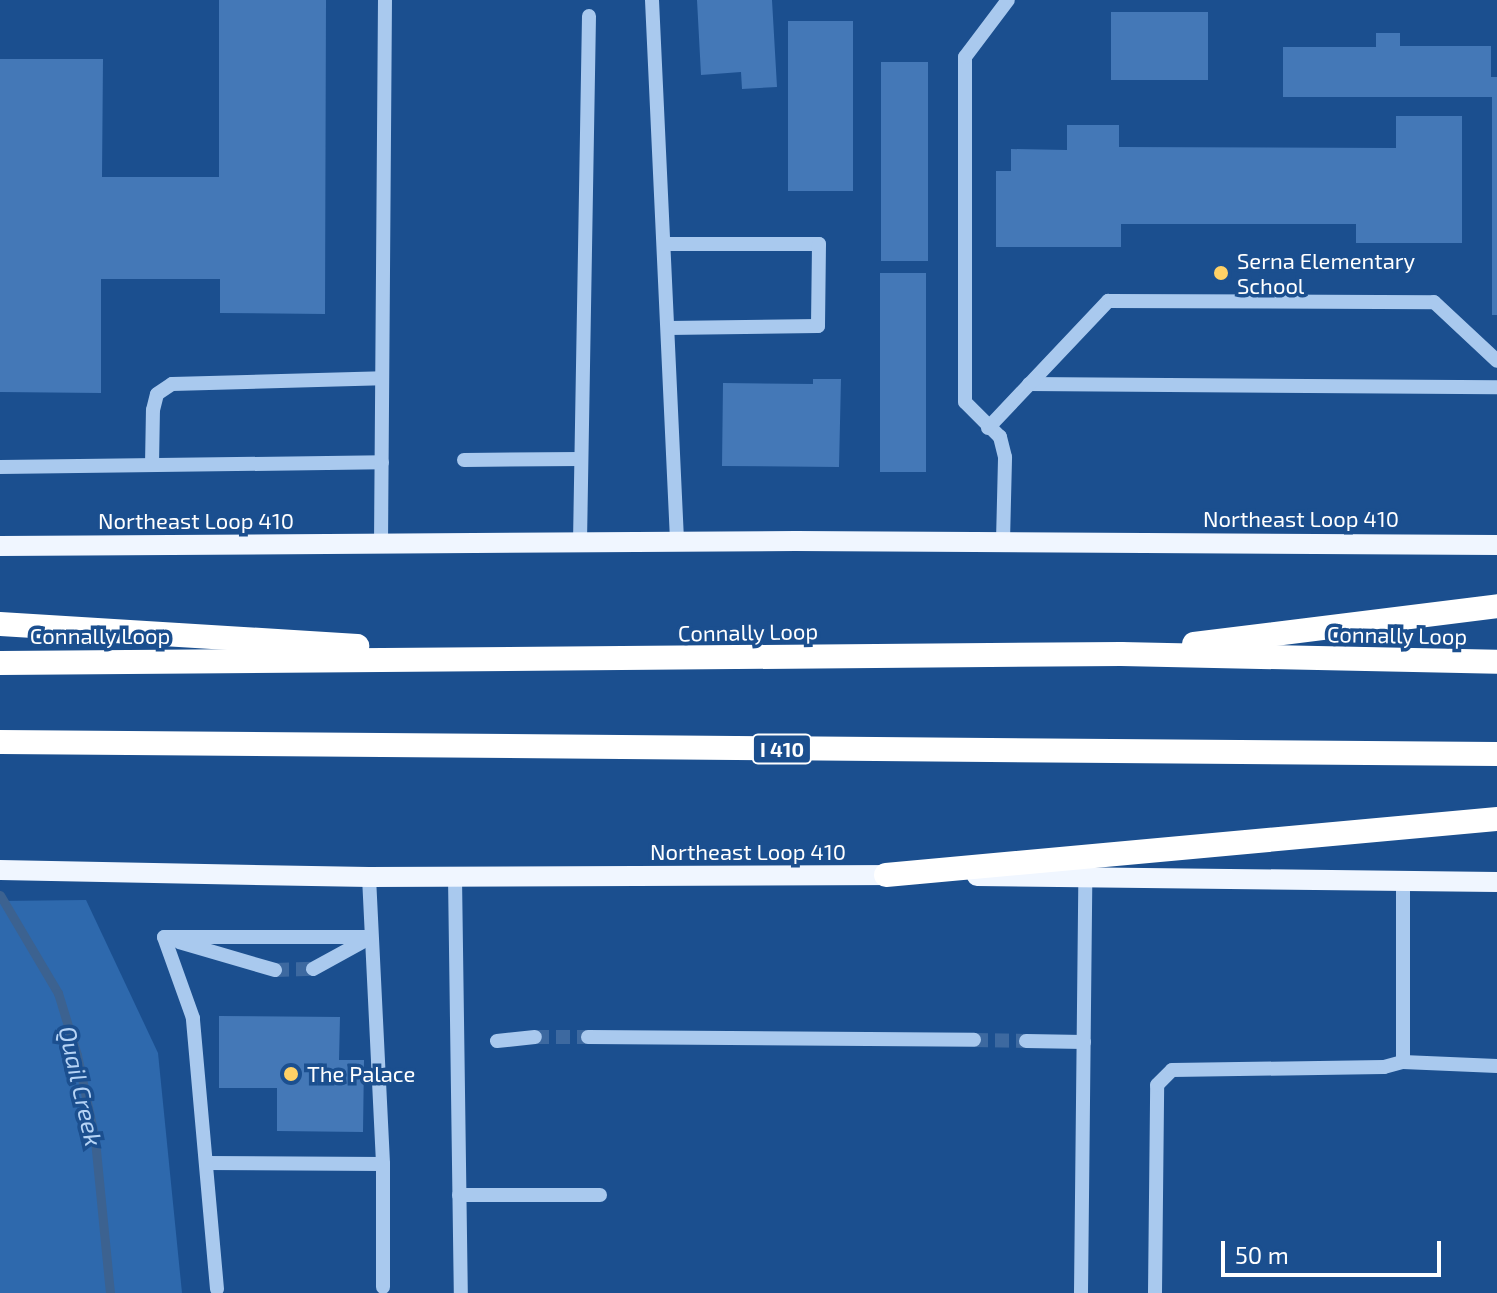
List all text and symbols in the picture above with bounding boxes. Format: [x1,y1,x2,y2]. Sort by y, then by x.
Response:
place label: Serna Elementary School [1237,247,1415,298]
marker: Serna Elementary School [1212,264,1230,282]
street label: Northeast Loop 410 [1203,506,1399,532]
street label: Northeast Loop 410 [98,508,294,534]
street label: Connally Loop [677,618,819,646]
street label: Connally Loop [1326,621,1468,649]
street label: Connally Loop [30,623,170,649]
road number: I 410 [750,733,814,765]
street label: Northeast Loop 410 [650,839,846,865]
water label: Quail Creek [53,1023,109,1149]
place label: The Palace [307,1061,415,1087]
marker: The Palace [282,1065,300,1083]
scale bar [1225,1225,1445,1275]
text: 50 m [1235,1240,1289,1269]

